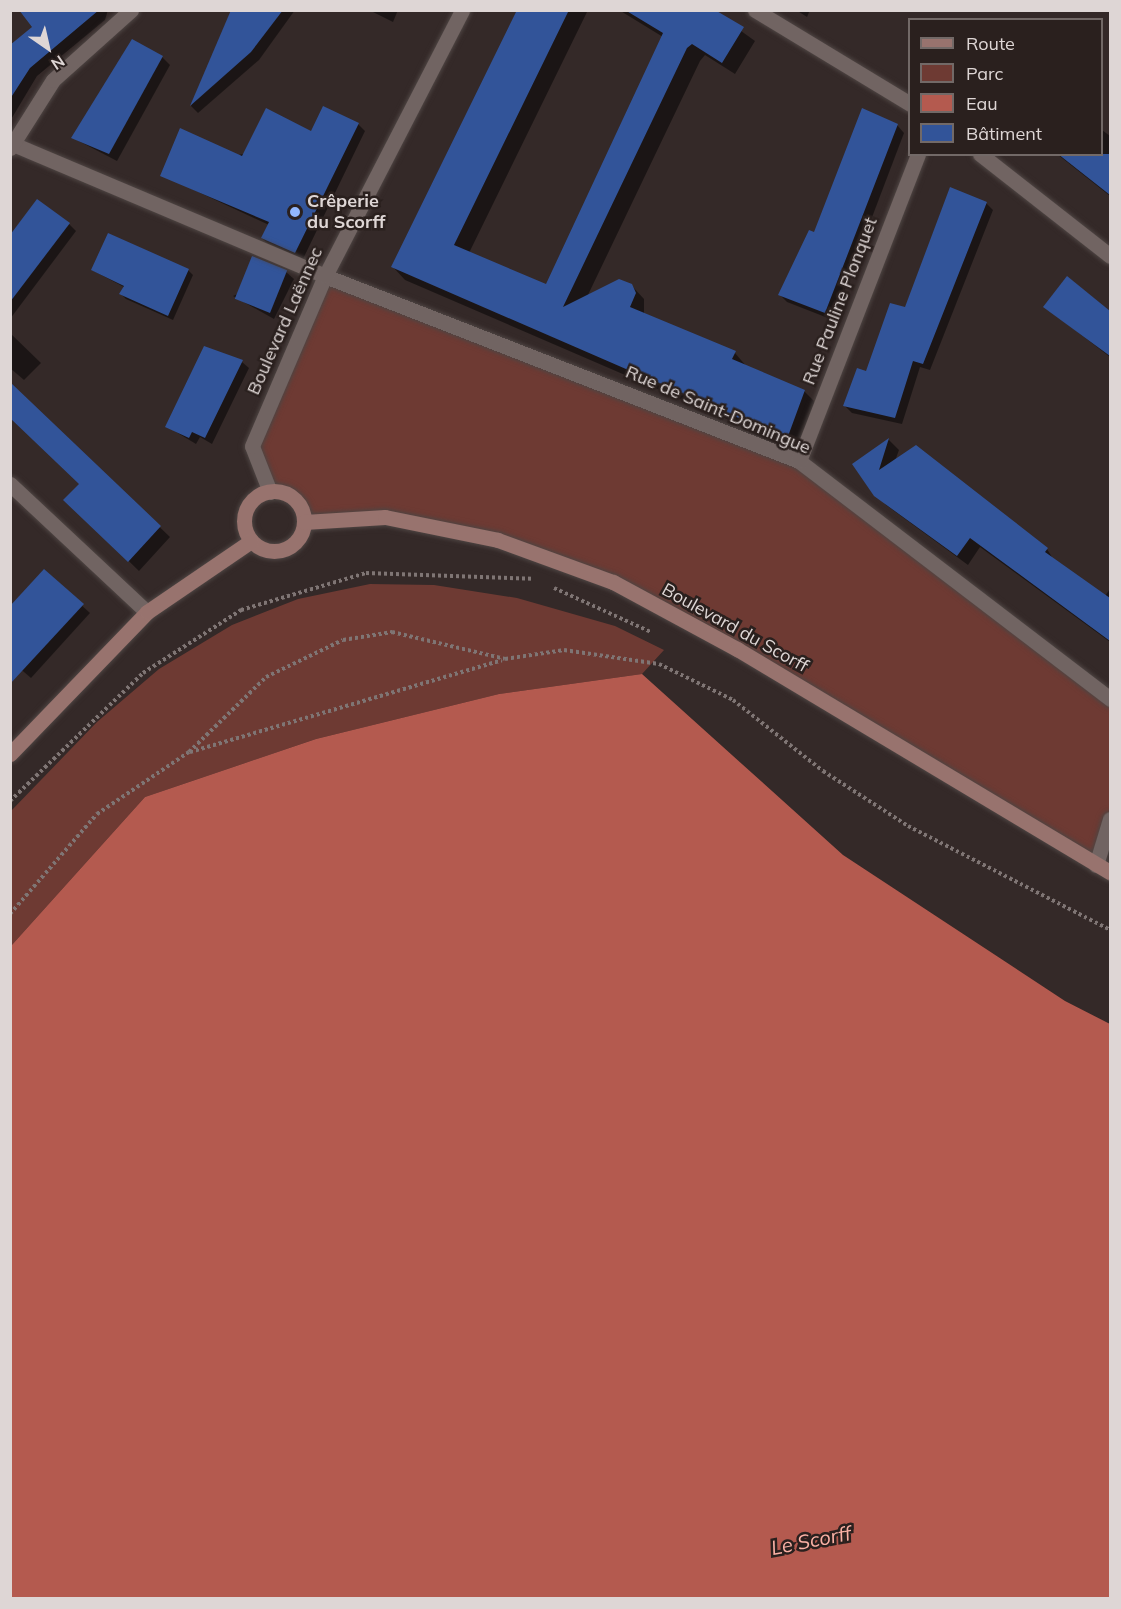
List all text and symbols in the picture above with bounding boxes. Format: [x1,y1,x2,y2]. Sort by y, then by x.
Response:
north arrow [18,18,78,78]
legend [908,18,1103,156]
text: Route [966,32,1015,55]
text: N [47,51,69,75]
text: Parc [966,62,1003,85]
text: Eau [966,92,998,115]
text: Bâtiment [966,122,1042,145]
place label: Crêperie du Scorff [307,191,385,234]
marker: Crêperie du Scorff [288,205,302,219]
street label: Rue Pauline Plonquet [798,214,882,388]
street label: Boulevard Laënnec [243,244,327,398]
street label: Rue de Saint-Domingue [622,361,814,459]
street label: Boulevard du Scorff [658,579,812,677]
water label: Le Scorff [769,1520,853,1560]

